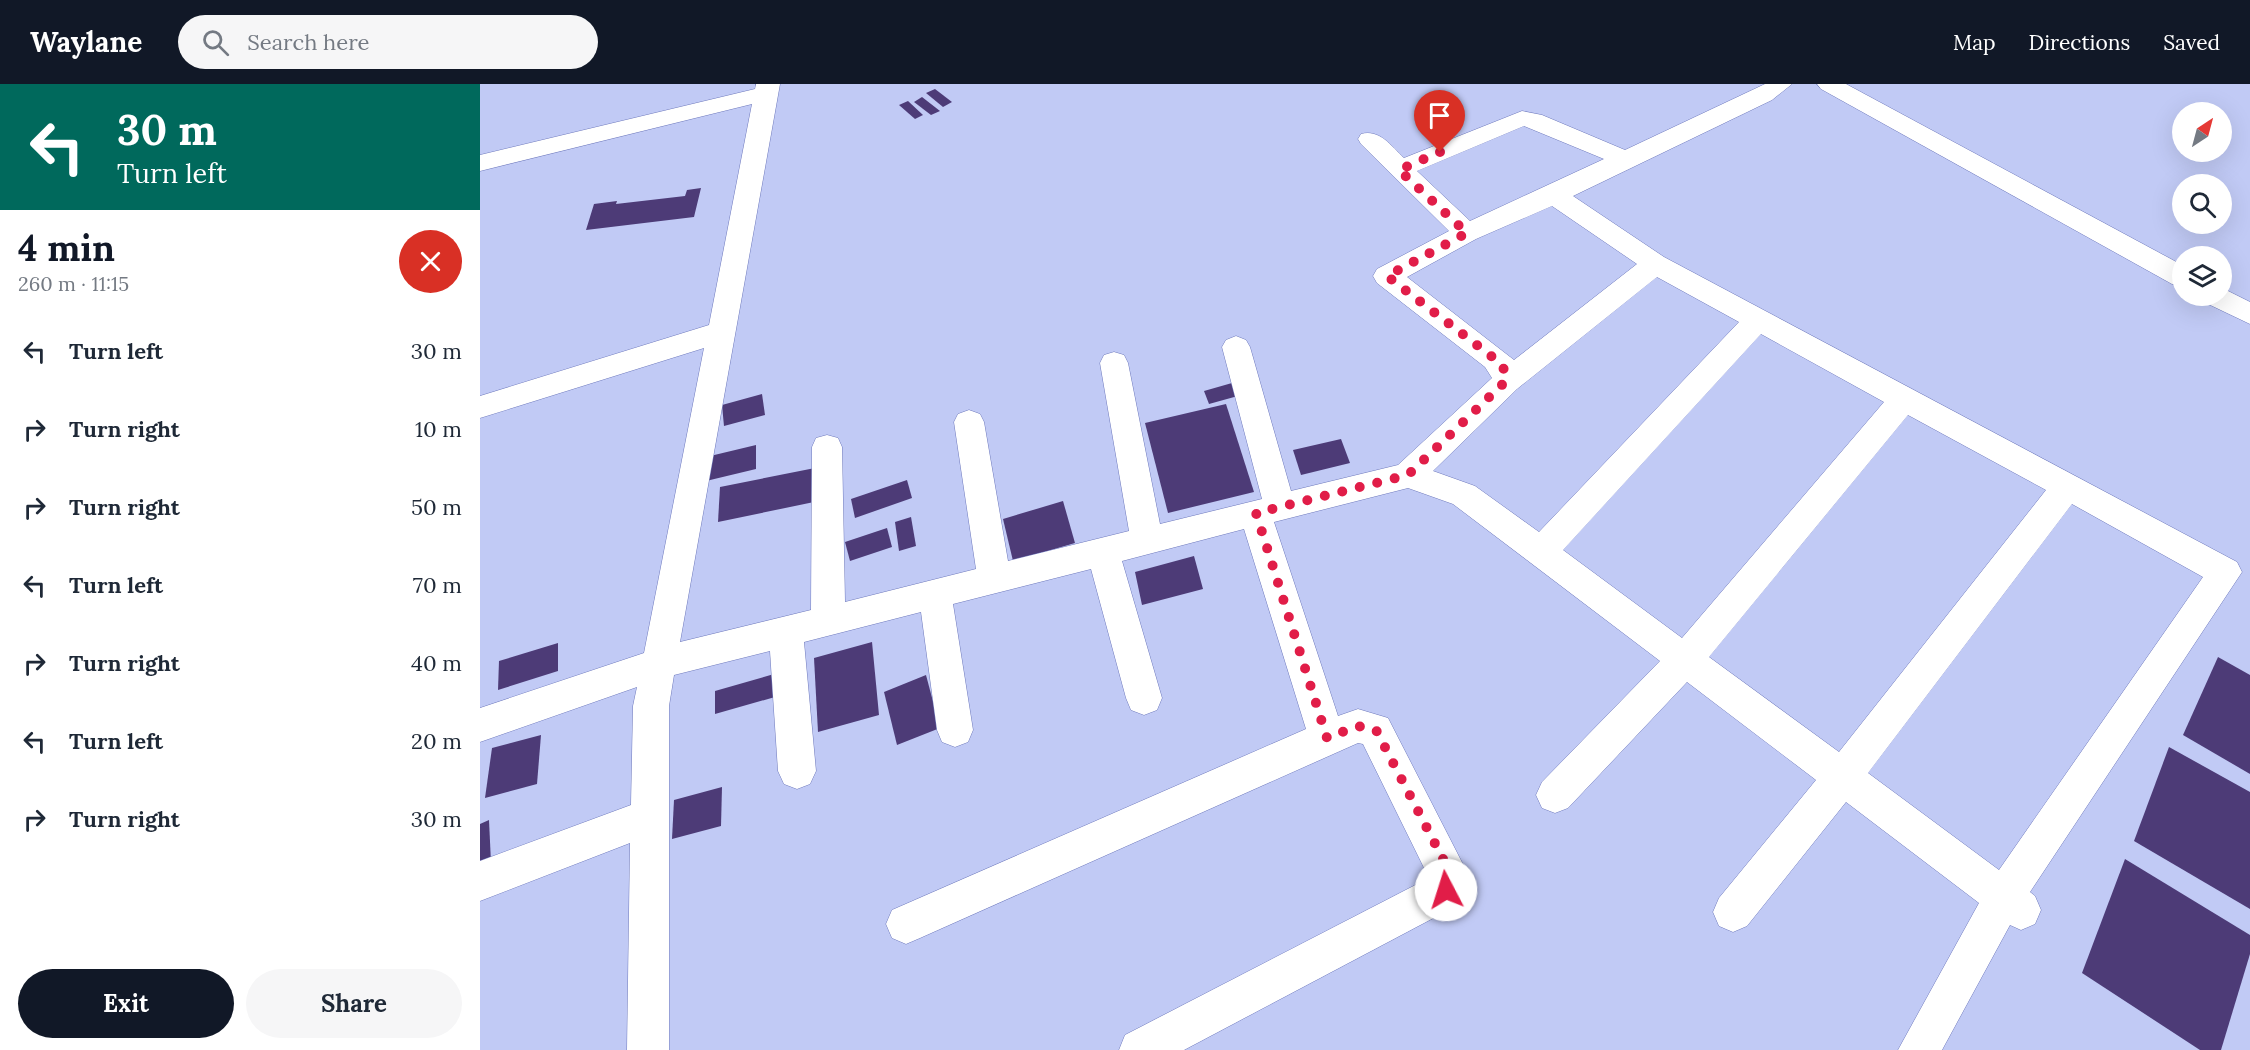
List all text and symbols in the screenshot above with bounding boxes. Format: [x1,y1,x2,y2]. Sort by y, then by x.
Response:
search box [178,15,598,69]
text: Waylane [30,24,142,60]
icon: search [199,26,232,59]
text: Search here [247,28,370,56]
text: Map [1953,29,1996,56]
text: Directions [2029,29,2130,56]
text: Saved [2163,29,2220,56]
pin [1414,90,1465,152]
icon: arrive [1423,99,1456,132]
north arrow [2172,102,2232,162]
map controls [2172,102,2232,306]
text: 30 m [117,103,217,157]
icon: left [18,108,96,186]
text: Turn left [117,156,227,190]
button: search [2172,174,2232,234]
text: 4 min [18,225,115,271]
button: close [399,230,462,293]
button: layers [2172,246,2232,306]
text: 260 m · 11:15 [18,271,129,296]
icon: left [18,335,51,368]
text: Turn left [69,337,163,365]
text: 30 m [411,337,462,365]
icon: right [18,413,51,446]
text: Turn right [69,415,180,443]
text: 10 m [415,415,462,443]
icon: right [18,491,51,524]
text: Turn right [69,493,180,521]
text: 50 m [411,493,462,521]
icon: left [18,569,51,602]
text: Turn left [69,571,163,599]
text: 70 m [413,571,462,599]
icon: right [18,647,51,680]
text: Turn right [69,649,180,677]
text: 40 m [411,649,462,677]
icon: left [18,725,51,758]
text: Turn left [69,727,163,755]
text: 20 m [411,727,462,755]
icon: right [18,803,51,836]
text: Turn right [69,805,180,833]
text: 30 m [411,805,462,833]
position arrow [1414,858,1478,922]
button: Exit [18,969,234,1038]
button: Share [246,969,462,1038]

